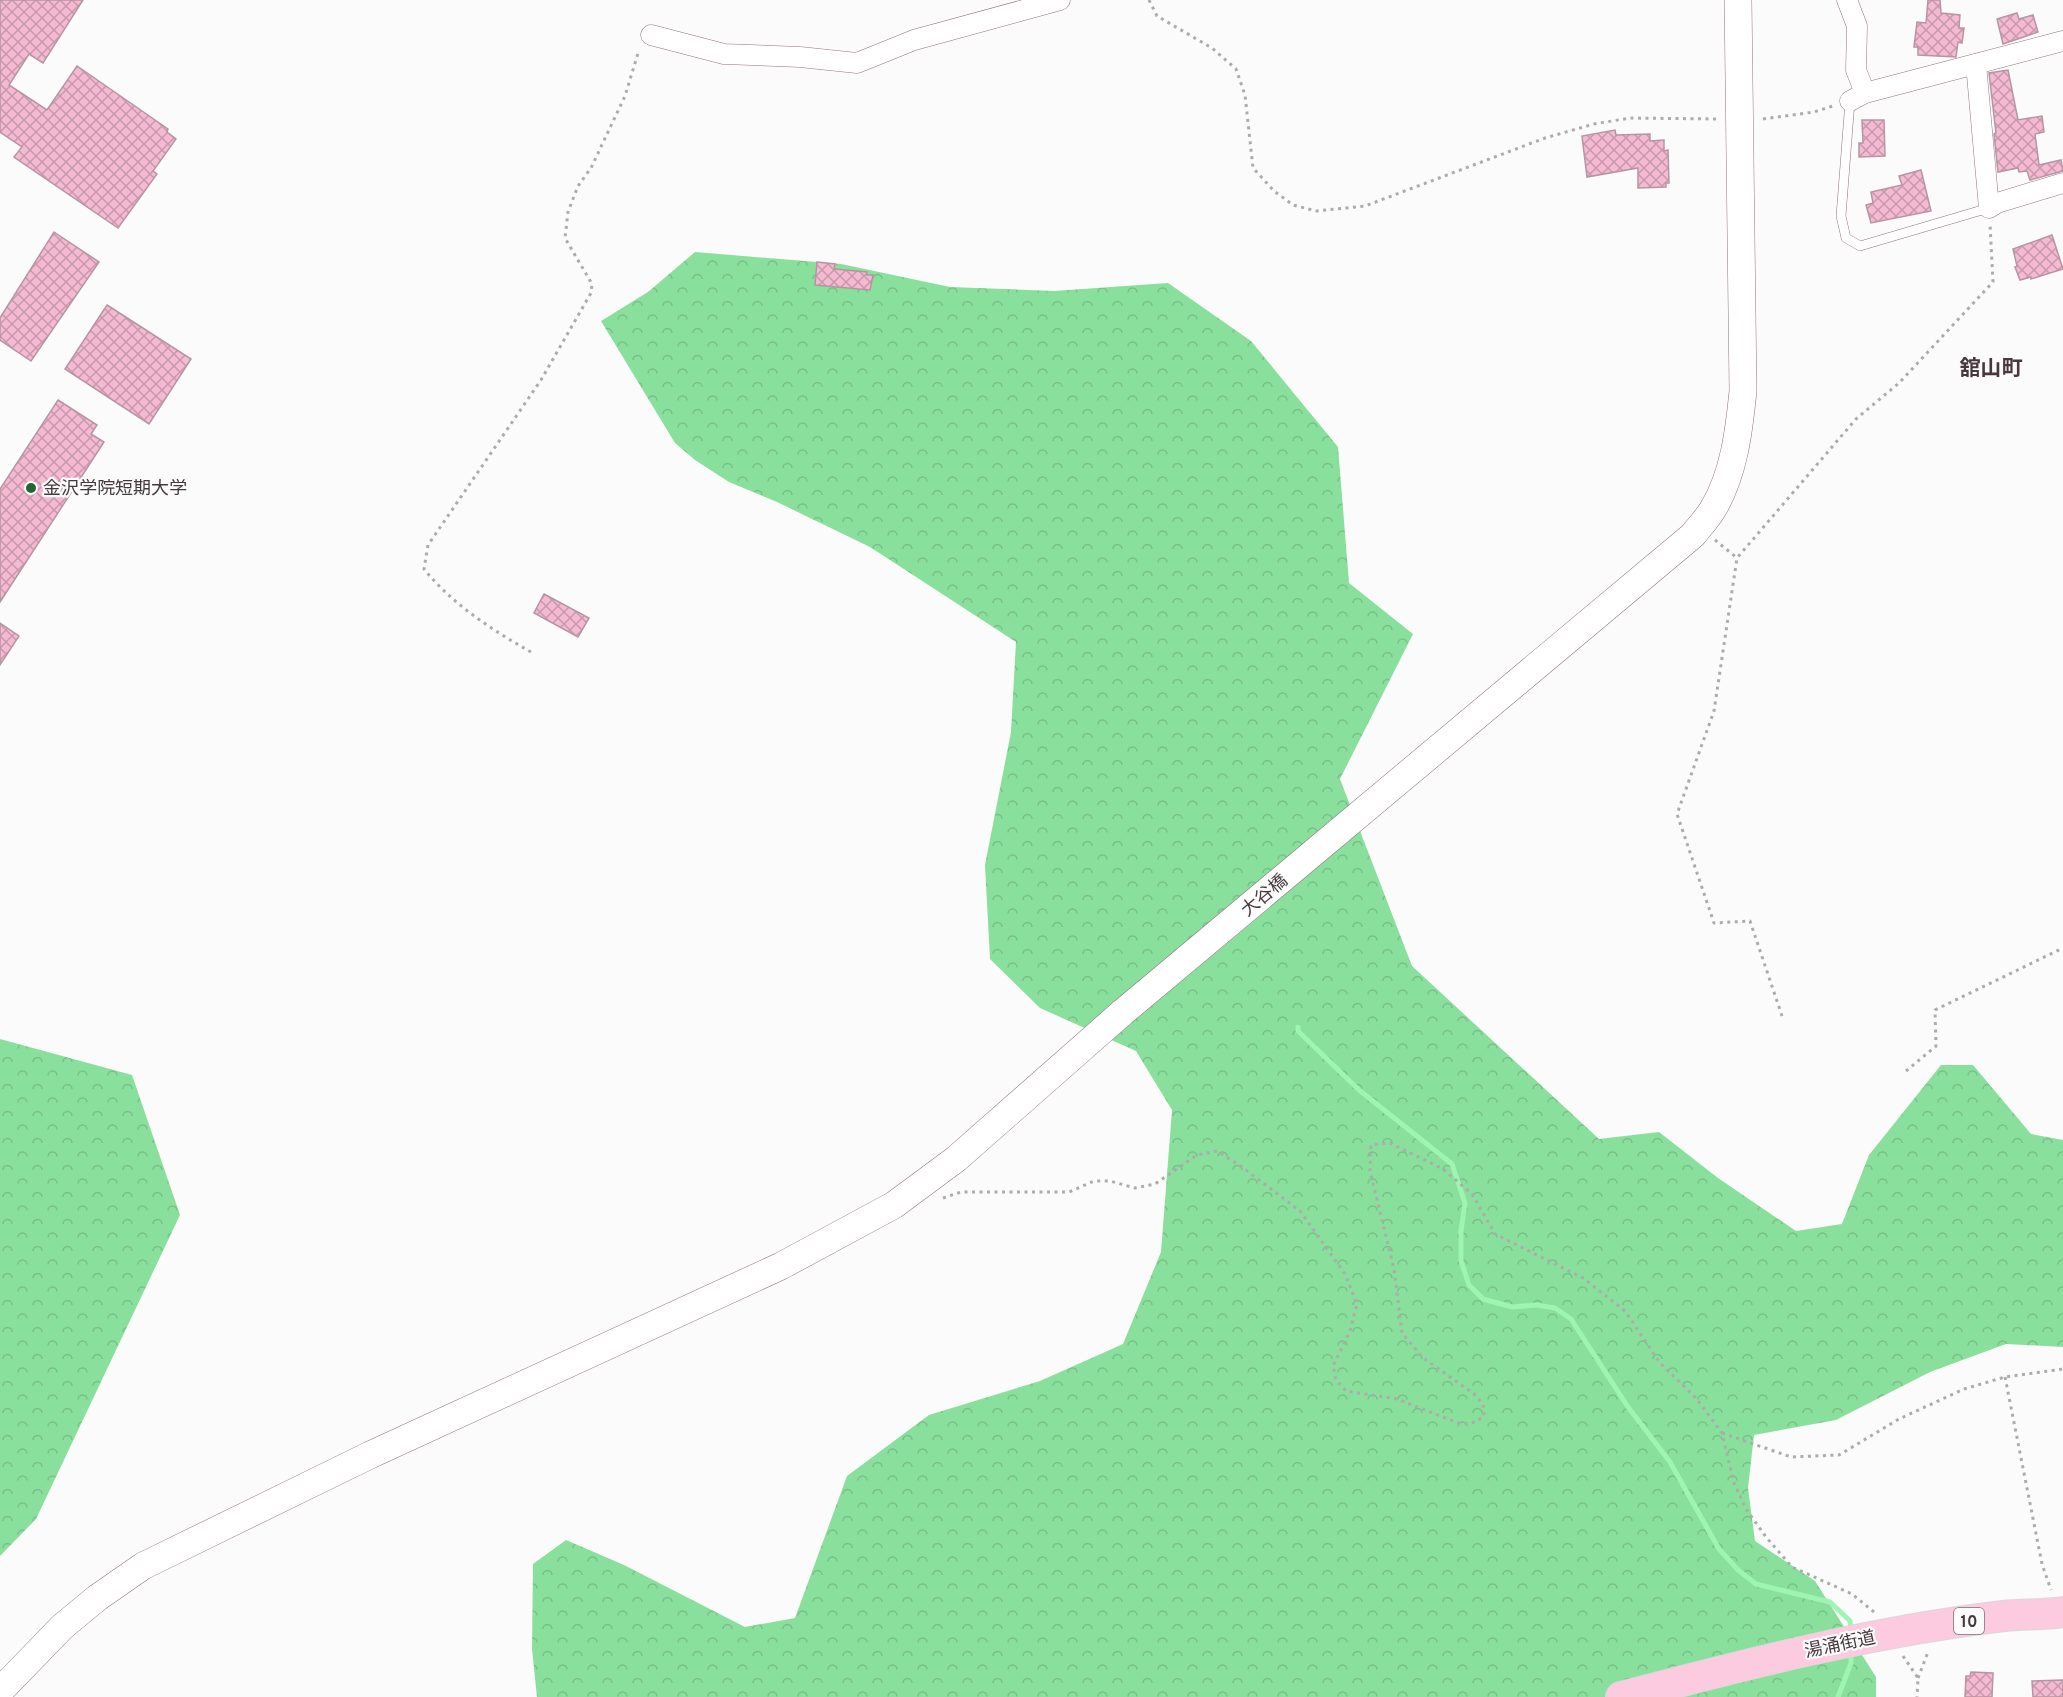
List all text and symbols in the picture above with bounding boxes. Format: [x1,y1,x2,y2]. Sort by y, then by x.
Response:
district label: 舘山町 [1960,356,2023,383]
place label: 金沢学院短期大学 [43,478,187,501]
marker: 金沢学院短期大学 [24,481,38,495]
street label: 大谷橋 [1237,870,1293,922]
road number: 10 [1954,1608,1984,1634]
street label: 湯涌街道 [1803,1627,1878,1664]

